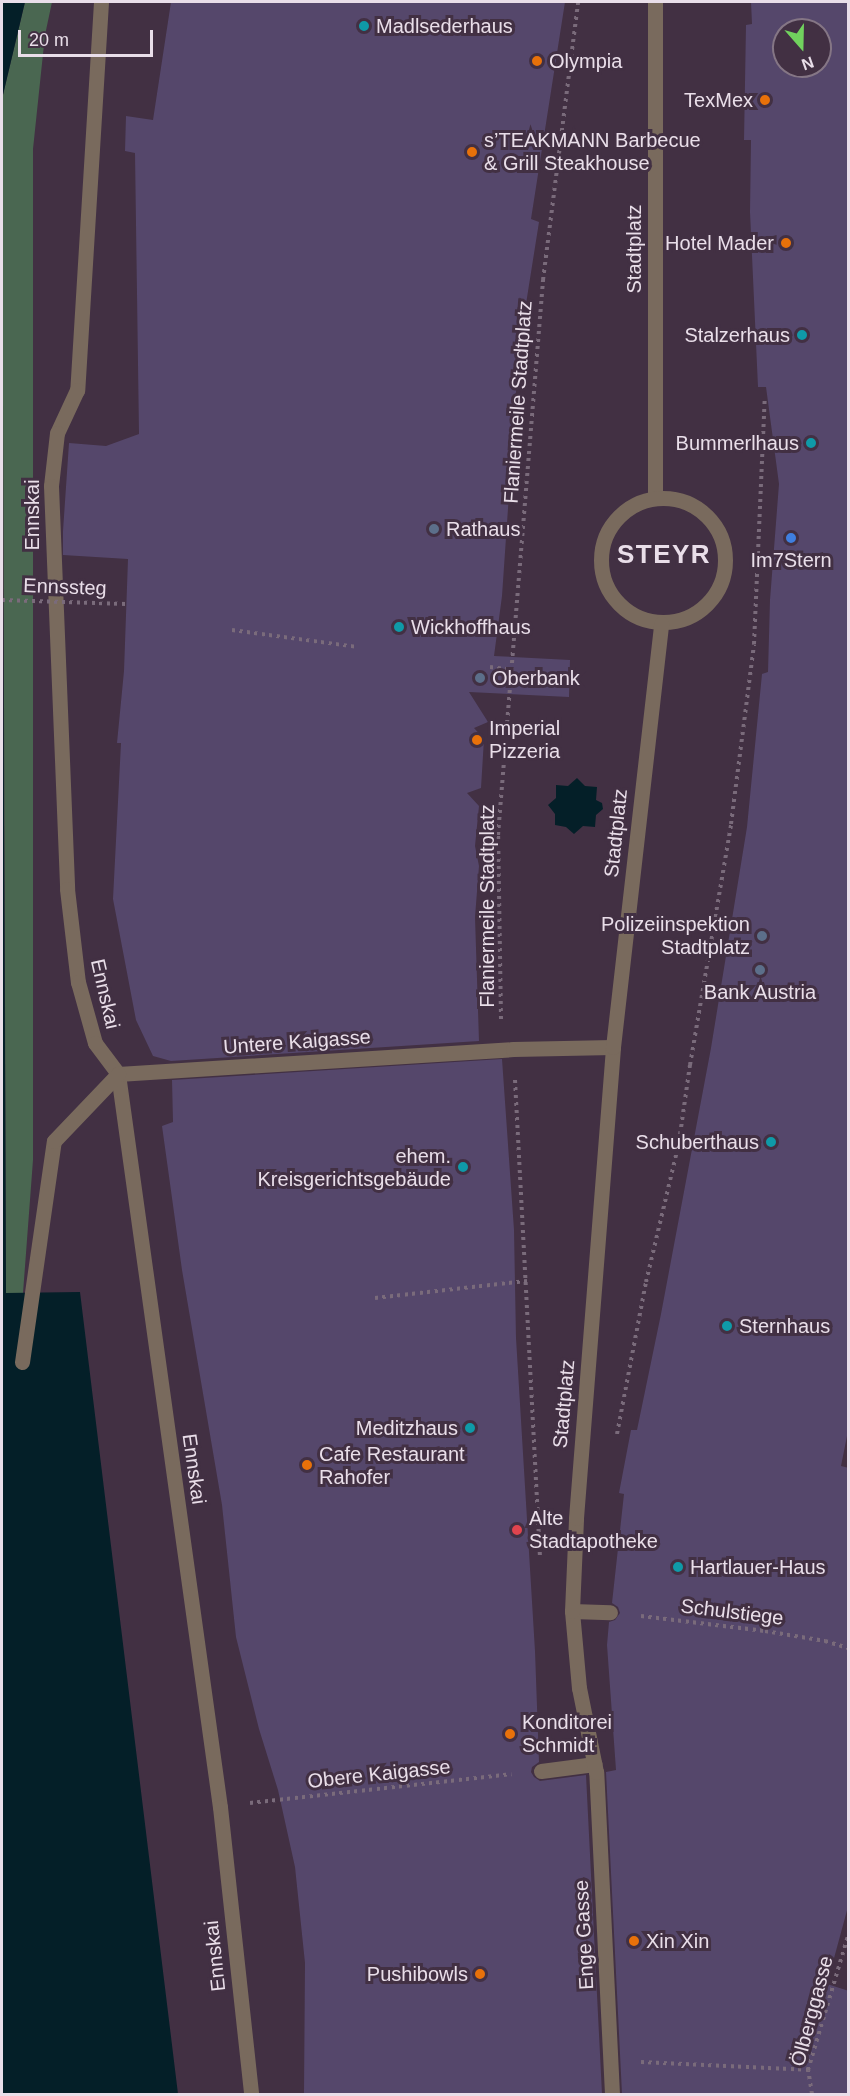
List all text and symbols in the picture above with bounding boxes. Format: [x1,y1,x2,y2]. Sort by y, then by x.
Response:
place label: Madlsederhaus [376,14,513,38]
scale bar [21,18,156,56]
north arrow [772,18,832,78]
marker: Madlsederhaus [357,19,371,33]
text: 20 m [29,30,69,50]
place label: Olympia [549,49,622,73]
marker: Olympia [530,54,544,68]
text: N [799,54,816,73]
place label: TexMex [684,88,753,112]
marker: TexMex [758,93,772,107]
place label: s’TEAKMANN Barbecue & Grill Steakhouse [484,128,701,175]
marker: s’TEAKMANN Barbecue & Grill Steakhouse [465,145,479,159]
street label: Stadtplatz [622,205,646,293]
place label: Hotel Mader [665,231,774,255]
marker: Hotel Mader [779,236,793,250]
street label: Flaniermeile Stadtplatz [499,300,537,504]
place label: Stalzerhaus [684,323,790,347]
marker: Stalzerhaus [795,328,809,342]
place label: Bummerlhaus [676,431,799,455]
marker: Bummerlhaus [804,436,818,450]
street label: Ennskai [20,479,44,551]
place label: Rathaus [446,517,520,541]
marker: Rathaus [427,522,441,536]
marker: Im7Stern [784,531,798,545]
district label: STEYR [617,539,711,571]
place label: Im7Stern [750,548,832,572]
street label: Ennssteg [23,574,107,600]
place label: Wickhoffhaus [411,615,531,639]
marker: Wickhoffhaus [392,620,406,634]
place label: Oberbank [492,666,580,690]
marker: Oberbank [473,671,487,685]
place label: Imperial Pizzeria [489,716,560,763]
marker: Imperial Pizzeria [470,733,484,747]
street label: Stadtplatz [599,788,633,878]
street label: Flaniermeile Stadtplatz [475,804,499,1008]
place label: Polizeiinspektion Stadtplatz [601,912,750,959]
marker: Polizeiinspektion Stadtplatz [755,929,769,943]
street label: Ennskai [85,957,125,1031]
marker: Bank Austria [753,963,767,977]
place label: Bank Austria [703,980,817,1004]
street label: Untere Kaigasse [222,1025,372,1059]
place label: Schuberthaus [636,1130,759,1154]
marker: Schuberthaus [764,1135,778,1149]
place label: ehem. Kreisgerichtsgebäude [258,1144,451,1191]
marker: ehem. Kreisgerichtsgebäude [456,1160,470,1174]
place label: Sternhaus [739,1314,830,1338]
marker: Sternhaus [720,1319,734,1333]
street label: Stadtplatz [548,1359,580,1449]
place label: Meditzhaus [356,1416,458,1440]
marker: Meditzhaus [463,1421,477,1435]
street label: Ennskai [177,1432,211,1506]
place label: Cafe Restaurant Rahofer [319,1442,465,1489]
marker: Cafe Restaurant Rahofer [300,1458,314,1472]
place label: Alte Stadtapotheke [529,1506,658,1553]
marker: Alte Stadtapotheke [510,1523,524,1537]
place label: Hartlauer-Haus [690,1555,826,1579]
marker: Hartlauer-Haus [671,1560,685,1574]
street label: Schulstiege [679,1594,785,1630]
place label: Konditorei Schmidt [522,1710,612,1757]
marker: Konditorei Schmidt [503,1727,517,1741]
street label: Obere Kaigasse [306,1755,452,1793]
street label: Enge Gasse [569,1879,599,1991]
street label: Ennskai [199,1919,231,1993]
place label: Xin Xin [646,1929,709,1953]
marker: Xin Xin [627,1934,641,1948]
street label: Ölberggasse [786,1953,838,2069]
place label: Pushibowls [367,1962,468,1986]
marker: Pushibowls [473,1967,487,1981]

